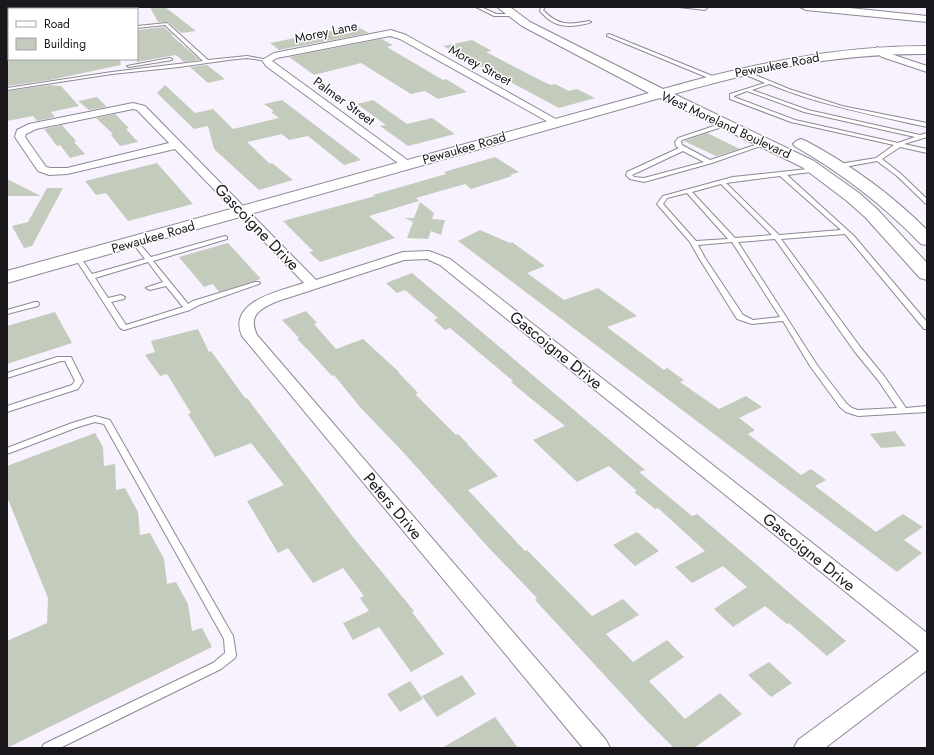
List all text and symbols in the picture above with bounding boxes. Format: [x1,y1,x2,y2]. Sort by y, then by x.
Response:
legend [8,8,138,60]
text: Road [44,15,70,33]
street label: Morey Lane [293,16,359,48]
text: Building [44,35,86,53]
street label: Morey Street [445,40,516,90]
street label: Pewaukee Road [733,47,821,83]
street label: Palmer Street [309,72,379,130]
street label: West Moreland Boulevard [658,87,794,163]
street label: Pewaukee Road [420,127,508,169]
street label: Gascoigne Drive [209,178,305,276]
street label: Pewaukee Road [109,216,197,258]
street label: Gascoigne Drive [505,305,607,395]
street label: Peters Drive [358,468,428,544]
street label: Gascoigne Drive [758,507,860,597]

